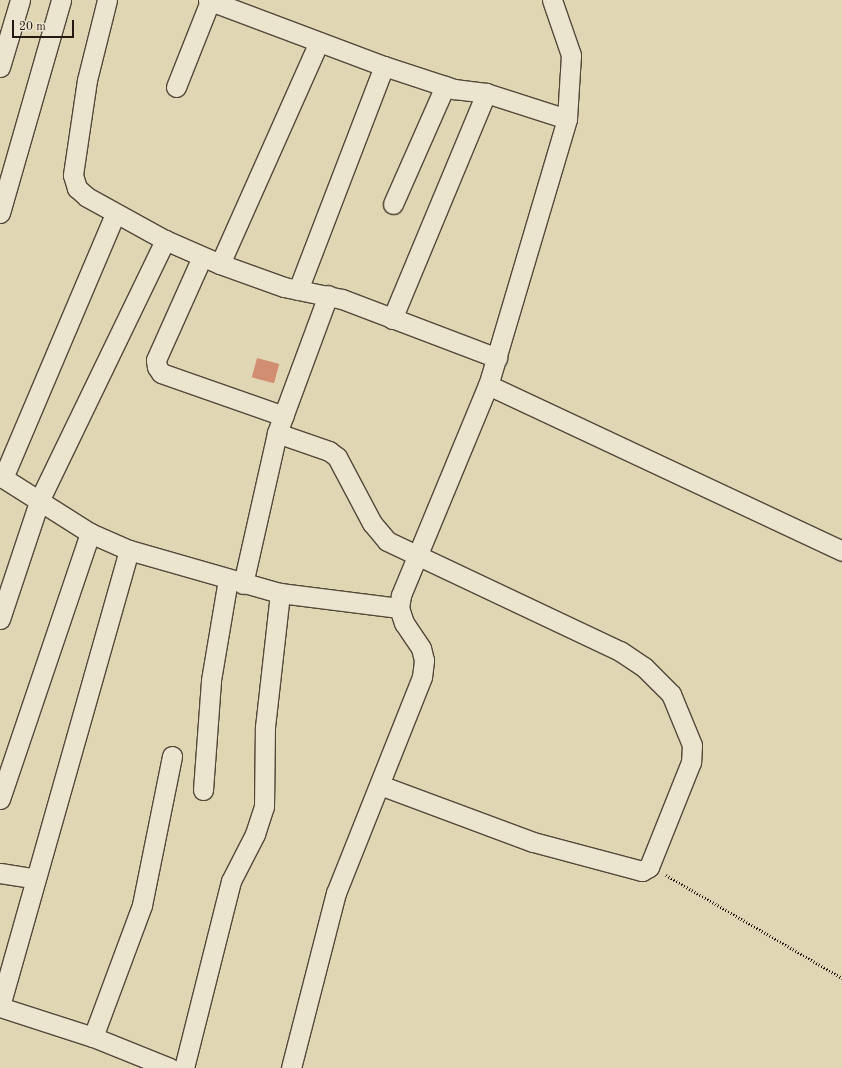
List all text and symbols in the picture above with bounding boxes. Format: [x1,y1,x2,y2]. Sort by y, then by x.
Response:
scale bar [14,12,76,38]
text: 20 m [19,21,46,33]

